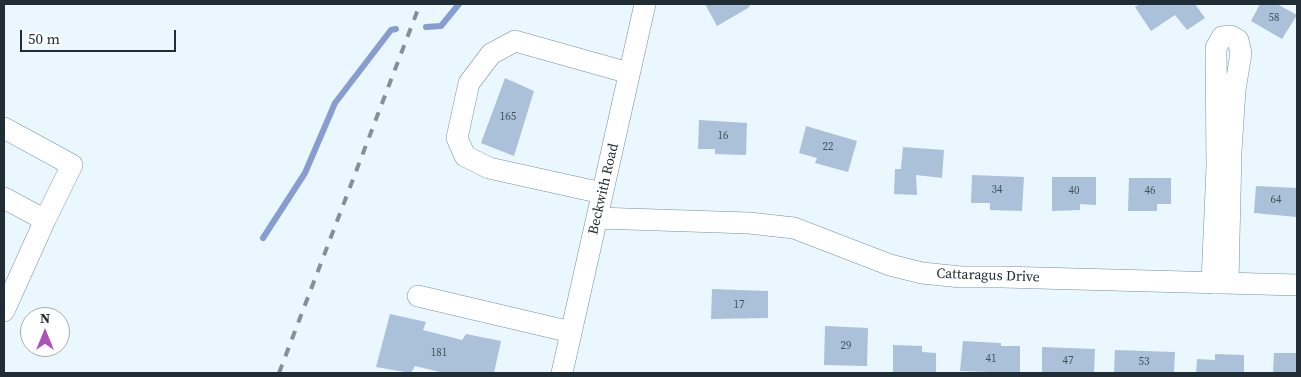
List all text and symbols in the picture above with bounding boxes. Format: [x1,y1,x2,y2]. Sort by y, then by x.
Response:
house number: 58 [1269,11,1279,25]
scale bar [22,20,179,52]
text: 50 m [28,28,60,49]
house number: 165 [500,110,516,124]
house number: 16 [718,129,728,143]
house number: 22 [823,140,833,154]
street label: Beckwith Road [585,142,623,236]
house number: 34 [992,183,1002,197]
house number: 40 [1069,184,1079,198]
house number: 46 [1145,184,1155,198]
house number: 64 [1271,193,1281,207]
street label: Cattaragus Drive [936,266,1040,286]
house number: 17 [734,298,744,312]
north arrow [20,307,70,357]
text: N [40,308,50,328]
house number: 29 [841,339,851,353]
house number: 181 [431,346,447,360]
house number: 41 [986,352,996,366]
house number: 47 [1063,354,1073,368]
house number: 53 [1139,355,1149,369]

